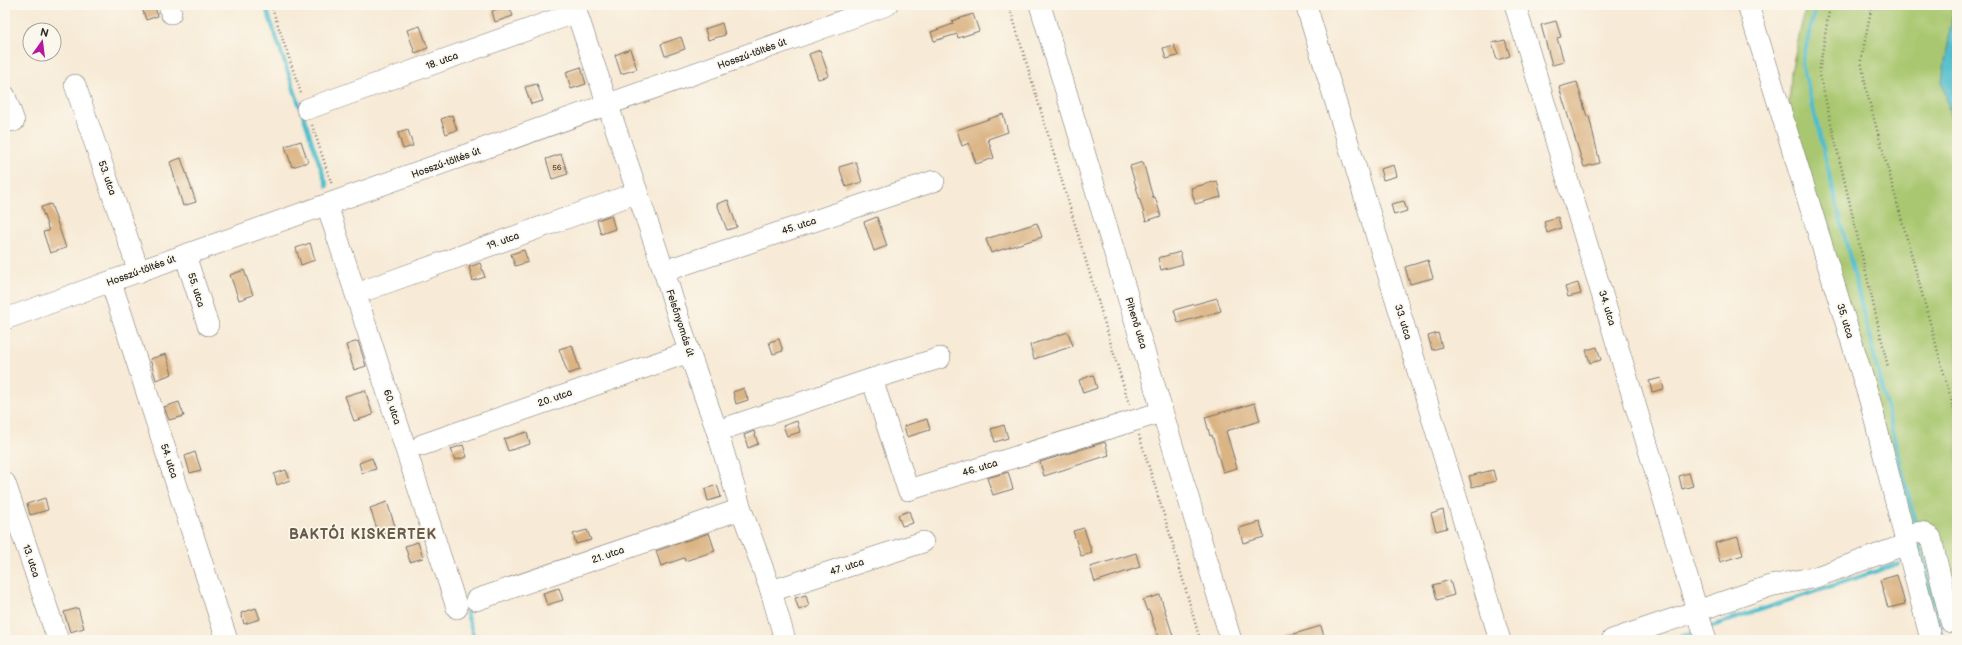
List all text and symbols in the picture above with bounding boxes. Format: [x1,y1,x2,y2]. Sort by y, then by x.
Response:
north arrow [22,22,62,62]
text: N [39,25,50,40]
street label: Hosszú-töltés út [716,36,788,72]
street label: 18. utca [424,49,460,72]
street label: Hosszú-töltés út [410,145,482,181]
street label: 53. utca [95,159,119,197]
house number: 56 [552,163,562,172]
street label: 45. utca [780,215,818,237]
street label: 19. utca [485,229,521,252]
street label: Hosszú-töltés út [105,253,177,289]
street label: 55. utca [185,271,207,309]
street label: Felsőnyomás út [663,288,697,358]
street label: 34. utca [1596,289,1618,327]
street label: Pihenő utca [1122,296,1150,351]
street label: 35. utca [1834,302,1856,340]
street label: 33. utca [1392,303,1414,341]
street label: 20. utca [536,386,574,409]
street label: 60. utca [381,388,403,426]
street label: 54. utca [158,442,180,480]
street label: 46. utca [961,457,999,479]
district label: BAKTÓI KISKERTEK [289,524,437,543]
street label: 13. utca [20,543,42,579]
street label: 21. utca [590,544,626,566]
street label: 47. utca [829,556,866,578]

